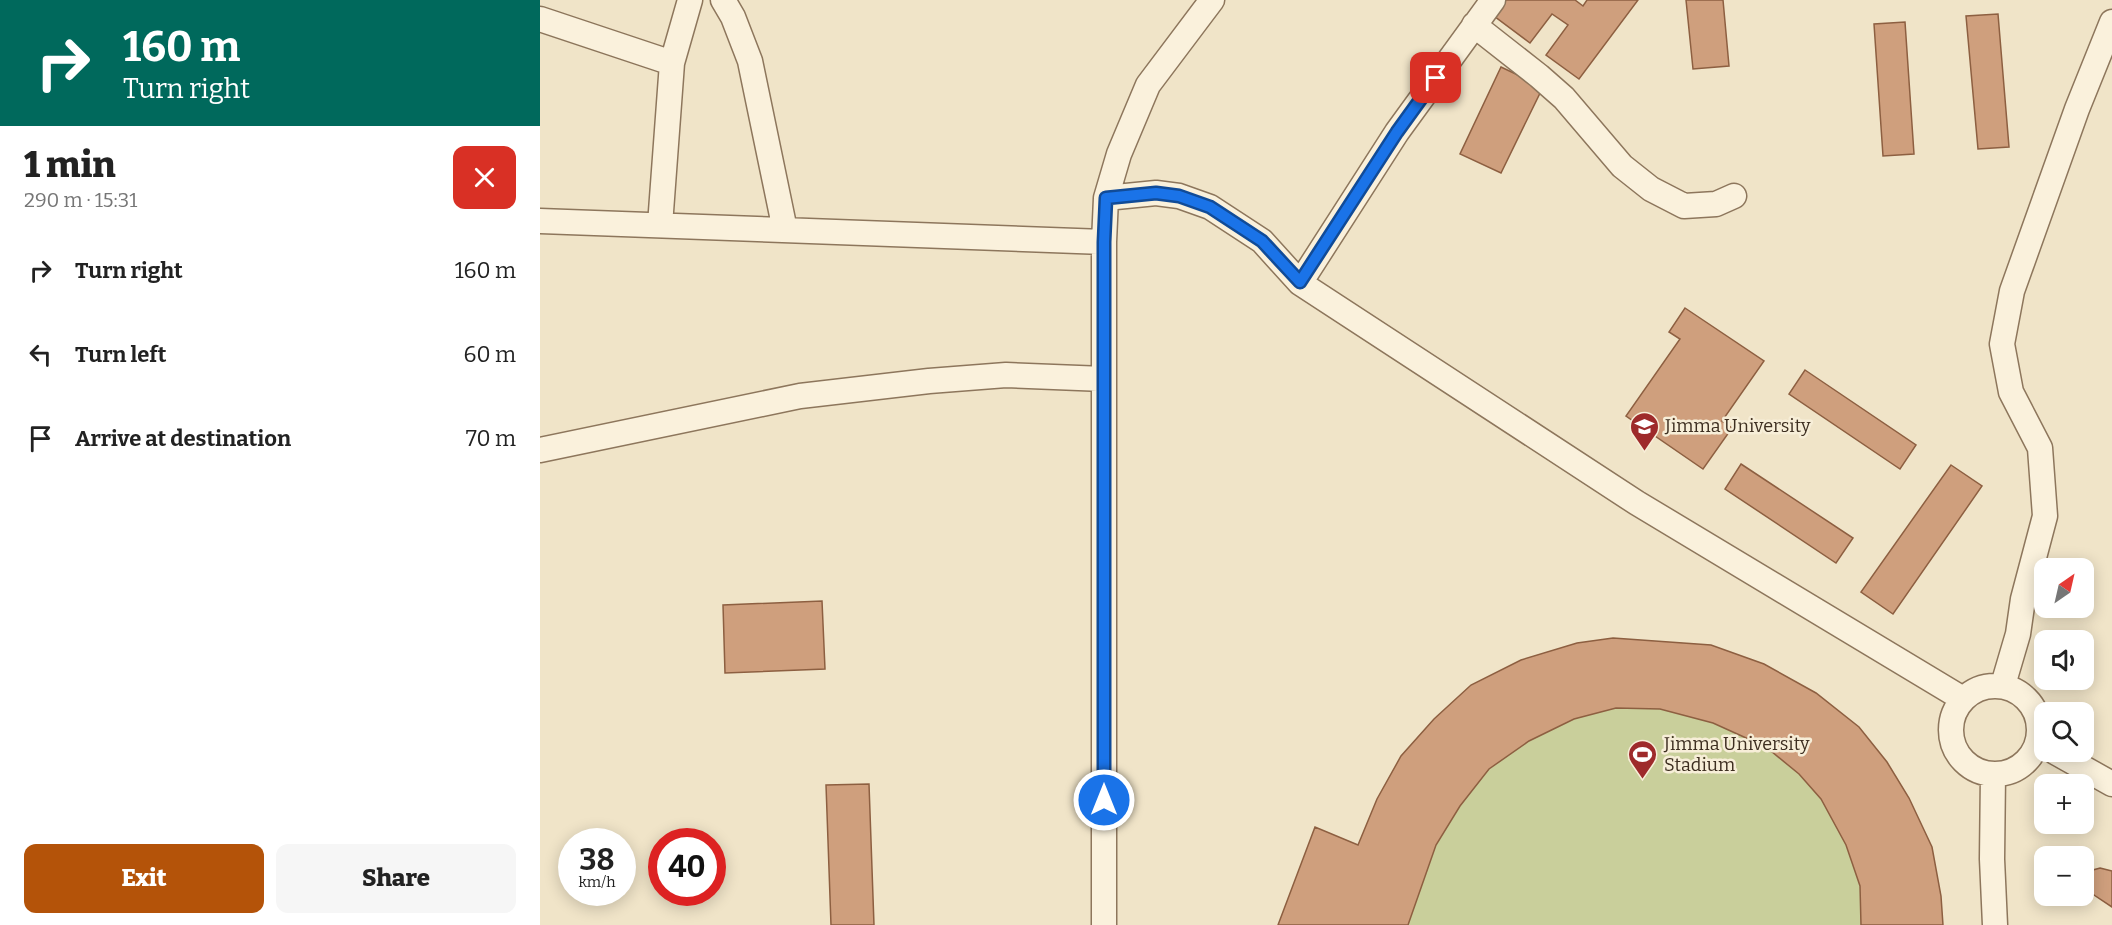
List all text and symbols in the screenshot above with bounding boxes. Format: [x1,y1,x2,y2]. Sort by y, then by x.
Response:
text: 160 m [123,22,240,72]
icon: right [24,24,102,102]
pin [1410,52,1461,103]
icon: arrive [1419,61,1452,94]
text: Turn right [123,73,250,105]
text: 1 min [24,143,116,187]
button: close [453,146,516,209]
text: 290 m · 15:31 [24,188,137,212]
icon: right [24,254,57,287]
text: Turn right [75,257,183,284]
text: 160 m [455,257,516,284]
icon: left [24,338,57,371]
text: Turn left [75,341,167,368]
text: 60 m [464,341,516,368]
school or university icon: Jimma University [1628,410,1660,452]
place label: Jimma University [1664,415,1811,437]
icon: arrive [24,422,57,455]
text: Arrive at destination [75,425,291,452]
text: 70 m [466,425,516,452]
north arrow [2034,558,2094,618]
map controls [2034,558,2094,906]
button: sound [2034,630,2094,690]
button: search [2034,702,2094,762]
place label: Jimma University Stadium [1663,733,1810,776]
sports icon: Jimma University Stadium [1627,738,1659,780]
position arrow [1072,768,1136,832]
button: + [2034,774,2094,834]
speed limit sign: 40 [648,828,726,906]
text: 38 [579,842,615,878]
button: Exit [24,844,264,913]
button: Share [276,844,516,913]
button: − [2034,846,2094,906]
text: km/h [578,873,616,891]

